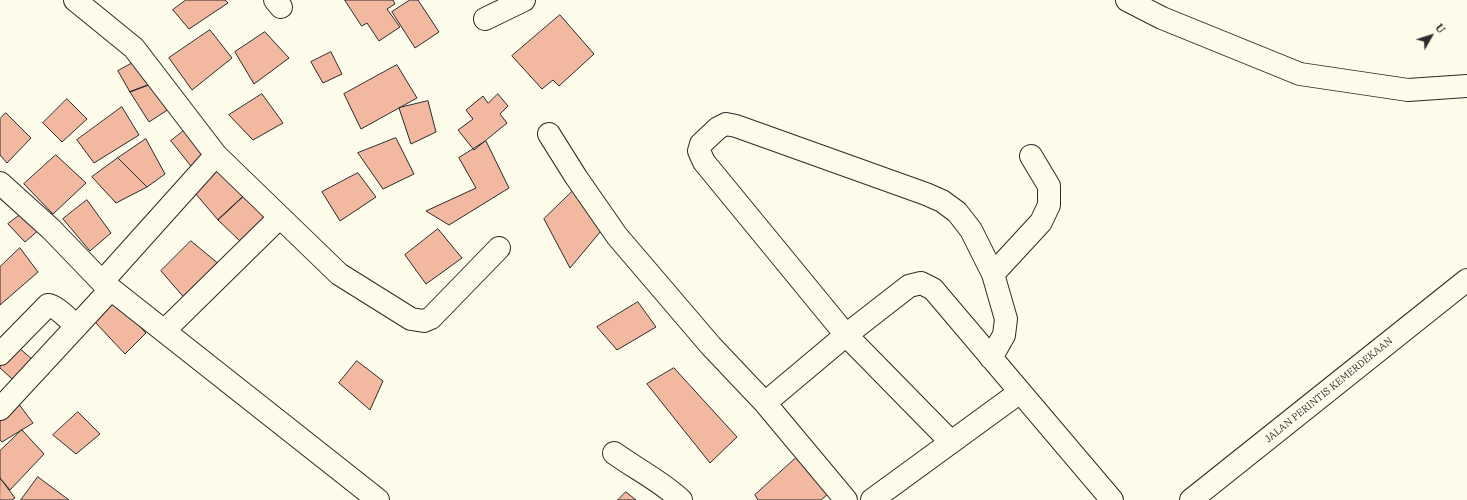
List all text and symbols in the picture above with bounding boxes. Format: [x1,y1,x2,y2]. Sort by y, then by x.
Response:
north arrow [1411,16,1451,56]
text: U [1432,21,1448,36]
street label: JALAN PERINTIS KEMERDEKAAN [1263,335,1395,445]

